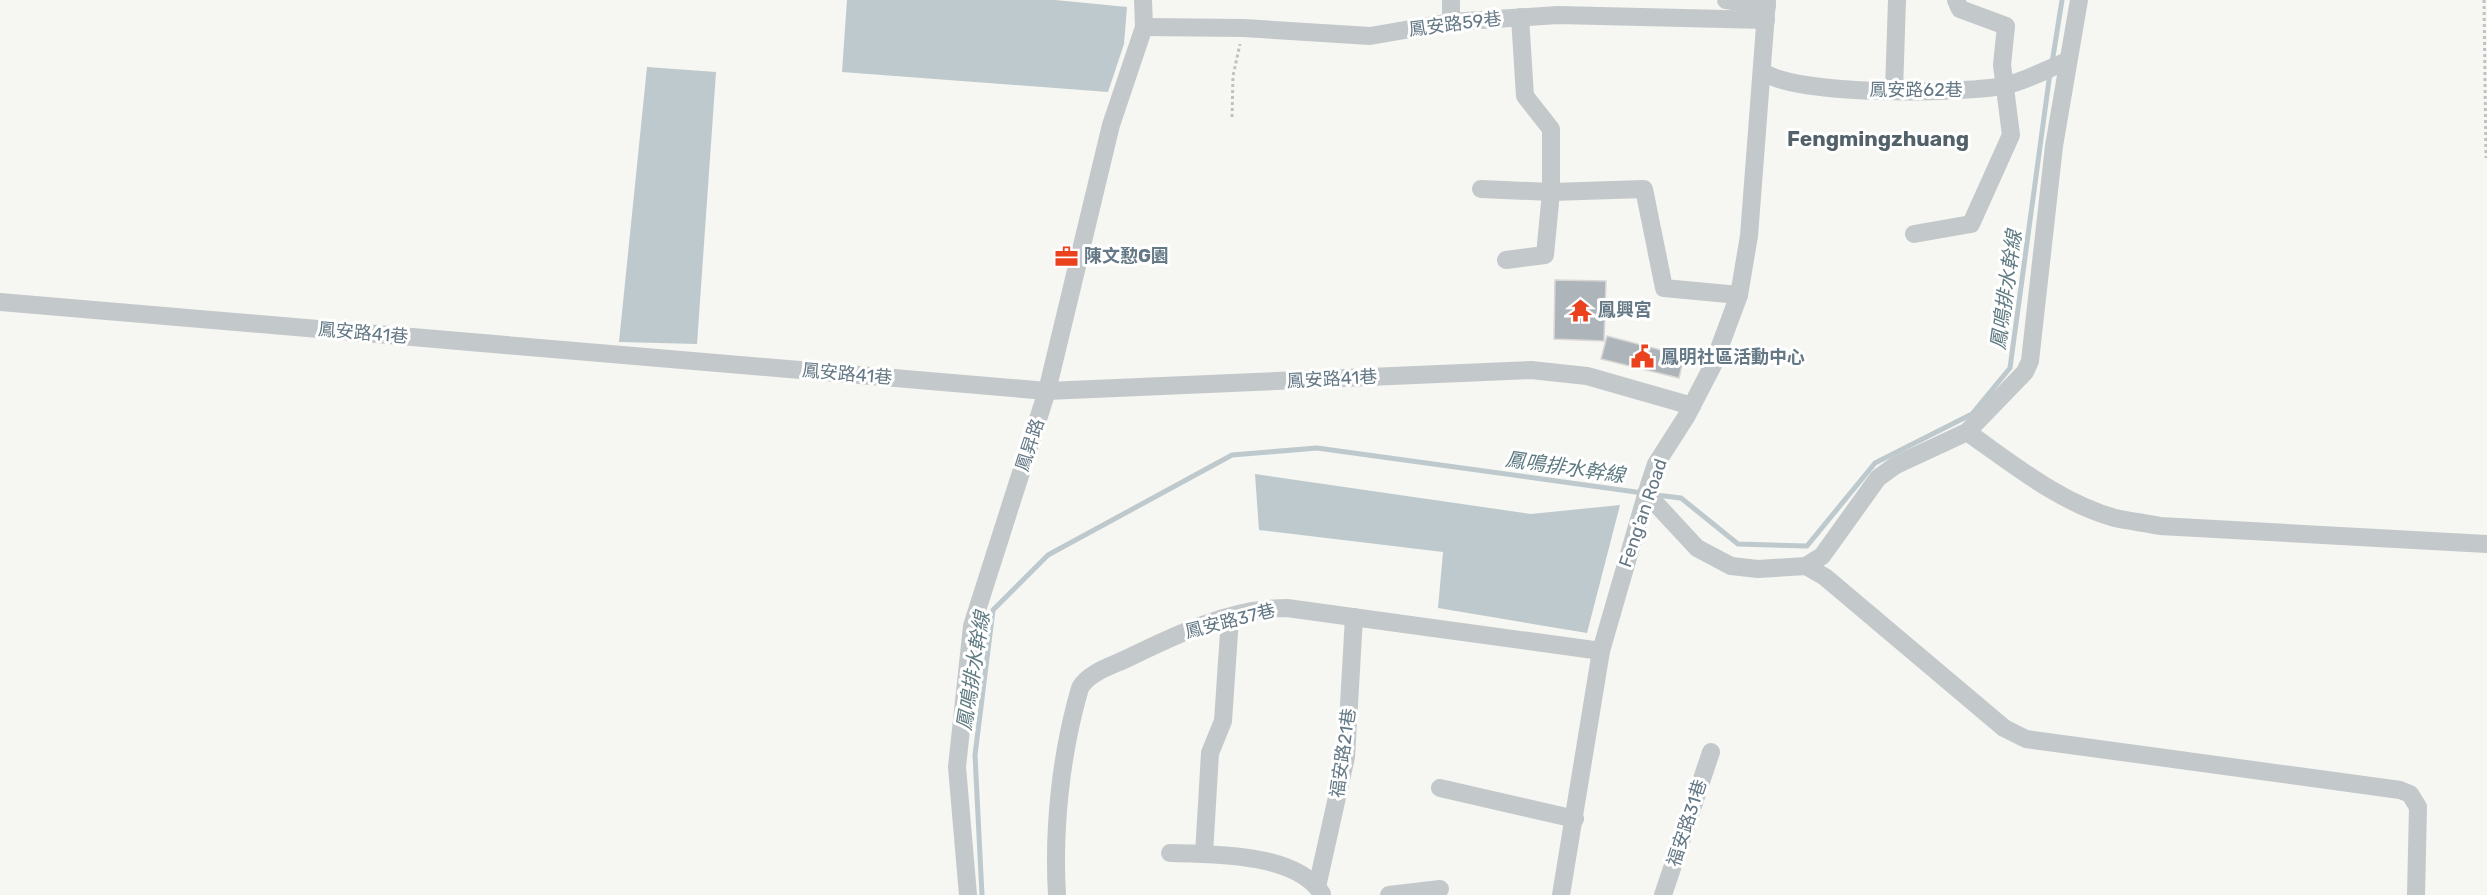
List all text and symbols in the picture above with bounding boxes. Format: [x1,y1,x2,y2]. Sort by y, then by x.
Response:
street label: 鳳安路59巷 [1407,7,1503,41]
street label: 鳳安路62巷 [1869,79,1963,101]
district label: Fengmingzhuang [1787,126,1969,151]
water label: 鳳鳴排水幹線 [1986,227,2027,351]
office icon: 陳文懃G園 [1053,243,1079,269]
place label: 陳文懃G園 [1084,245,1169,267]
temple icon: 鳳興宮 [1567,297,1593,323]
place label: 鳳興宮 [1598,299,1652,321]
street label: 鳳安路41巷 [317,318,409,348]
public building icon: 鳳明社區活動中心 [1630,344,1656,370]
place label: 鳳明社區活動中心 [1661,346,1805,368]
street label: 鳳安路41巷 [801,359,893,389]
street label: 鳳安路41巷 [1286,366,1378,392]
street label: 鳳昇路 [1011,416,1049,474]
water label: 鳳鳴排水幹線 [1504,447,1628,488]
street label: Feng'an Road [1614,456,1672,570]
street label: 鳳安路37巷 [1183,599,1277,643]
water label: 鳳鳴排水幹線 [952,608,995,732]
street label: 福安路21巷 [1326,707,1360,799]
street label: 福安路31巷 [1663,777,1711,869]

